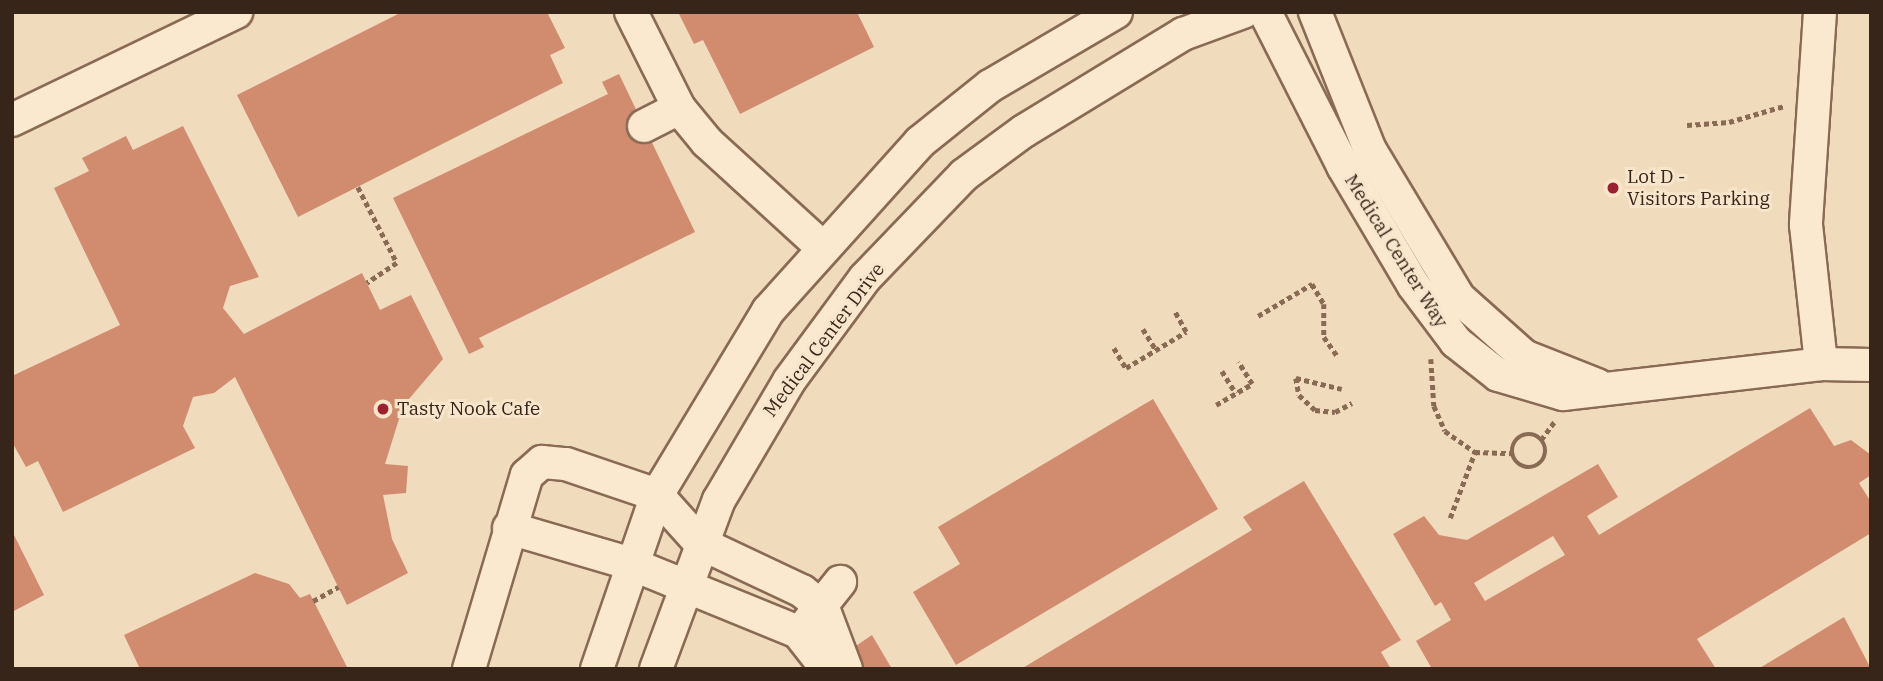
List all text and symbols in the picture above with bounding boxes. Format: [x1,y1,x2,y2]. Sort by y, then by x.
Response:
place label: Lot D - Visitors Parking [1627,166,1770,210]
street label: Medical Center Way [1340,170,1452,332]
marker: Lot D - Visitors Parking [1605,180,1621,196]
street label: Medical Center Drive [759,259,889,421]
place label: Tasty Nook Cafe [397,398,540,420]
marker: Tasty Nook Cafe [375,401,391,417]

